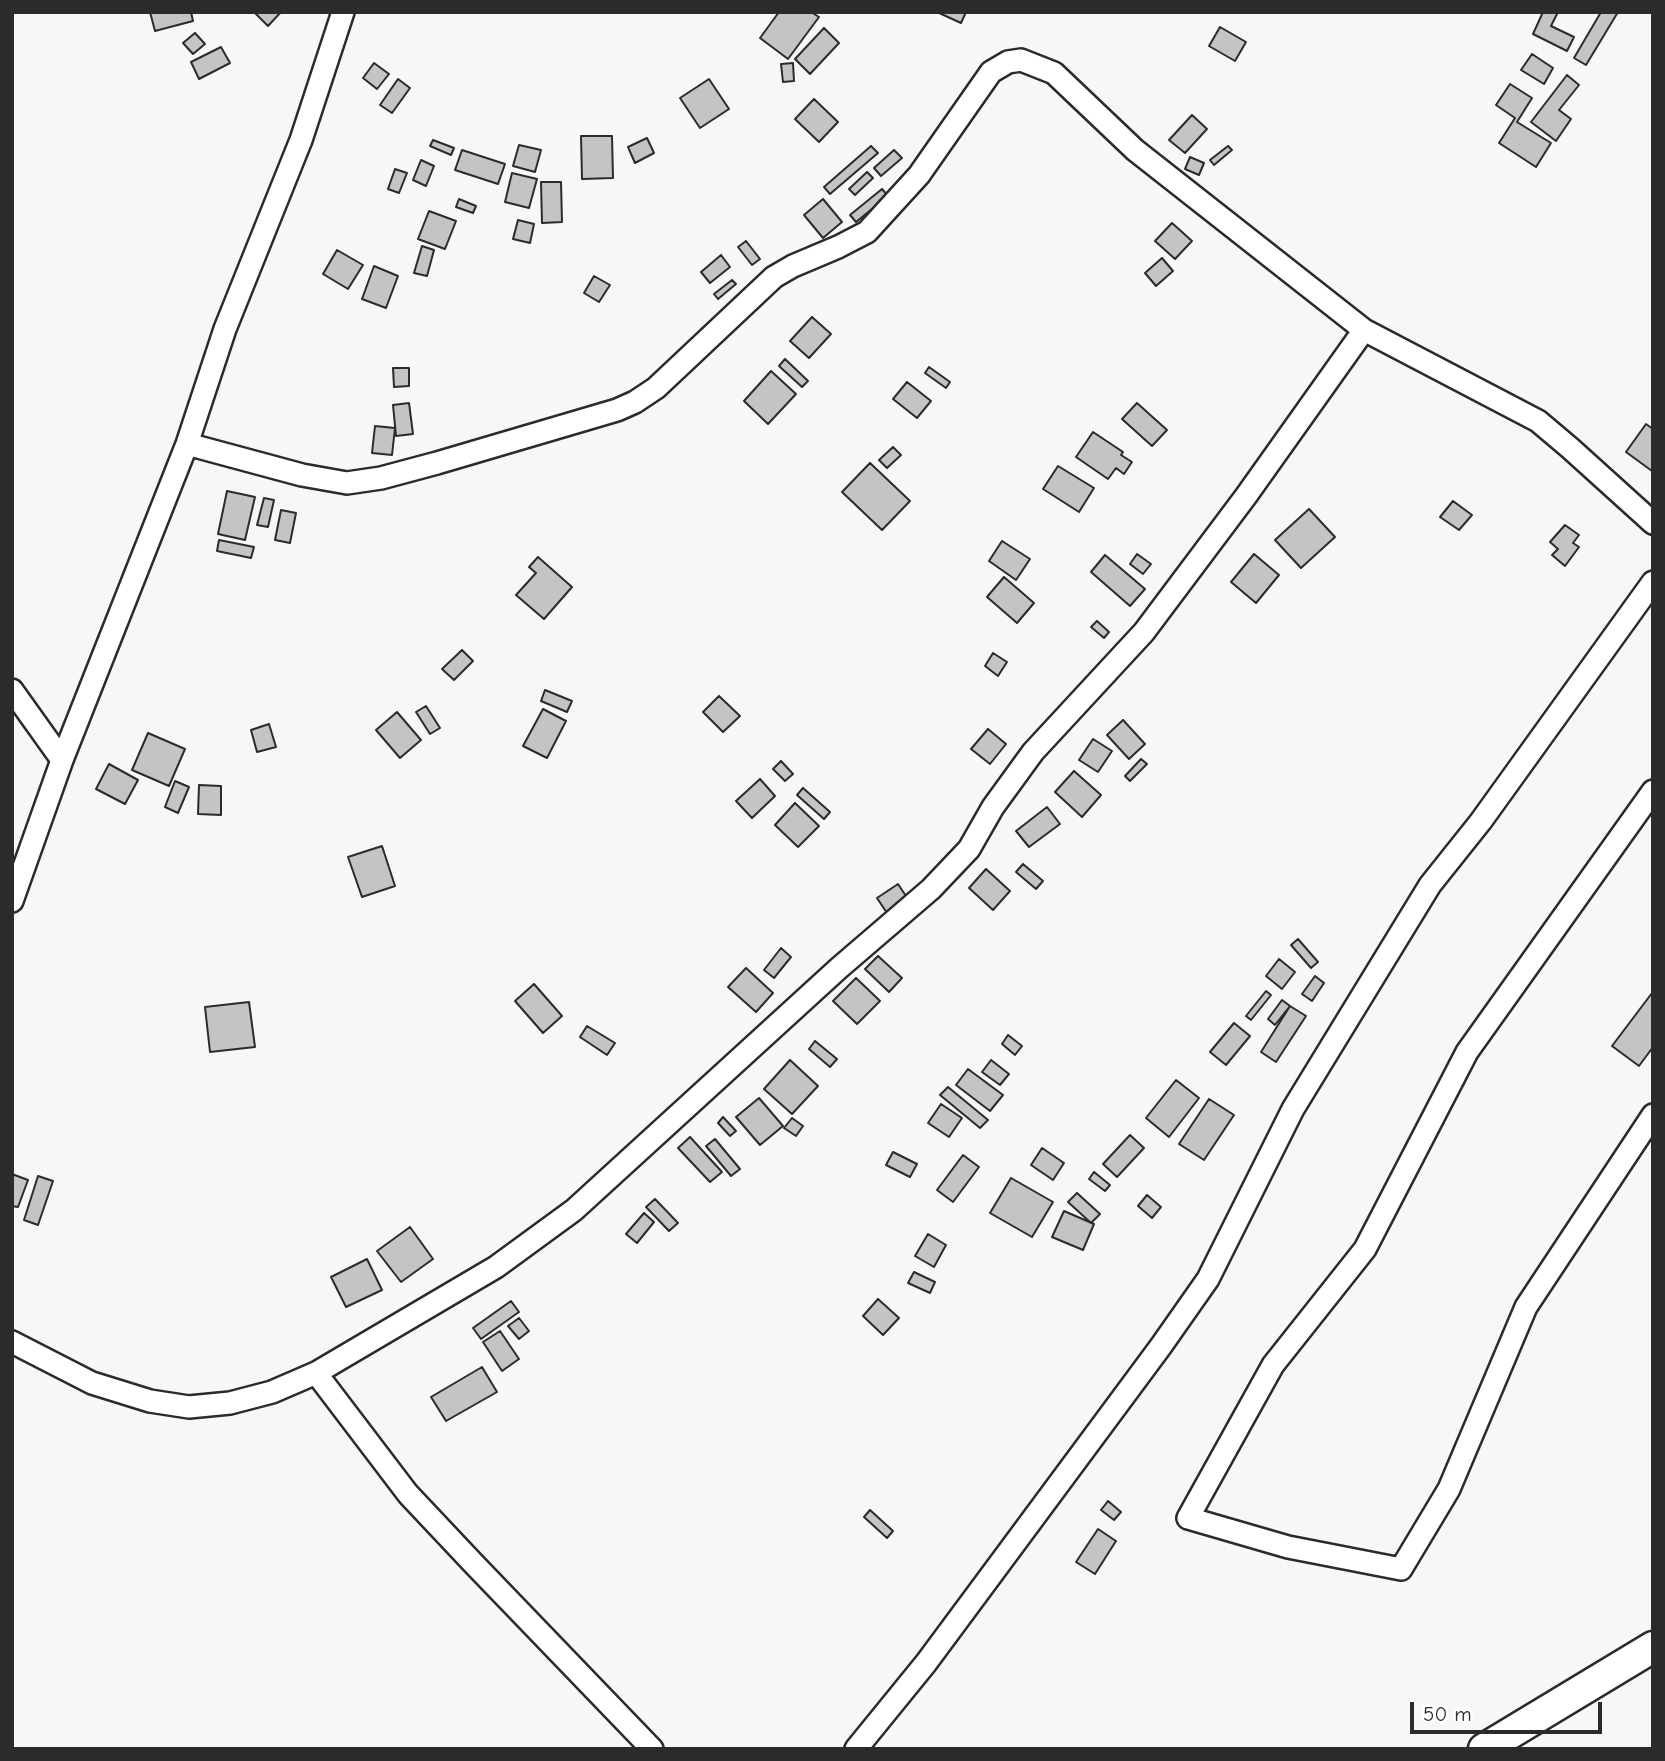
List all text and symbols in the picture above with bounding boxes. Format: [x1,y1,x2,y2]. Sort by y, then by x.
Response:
scale bar [1413,1688,1606,1732]
text: 50 m [1423,1702,1472,1726]

